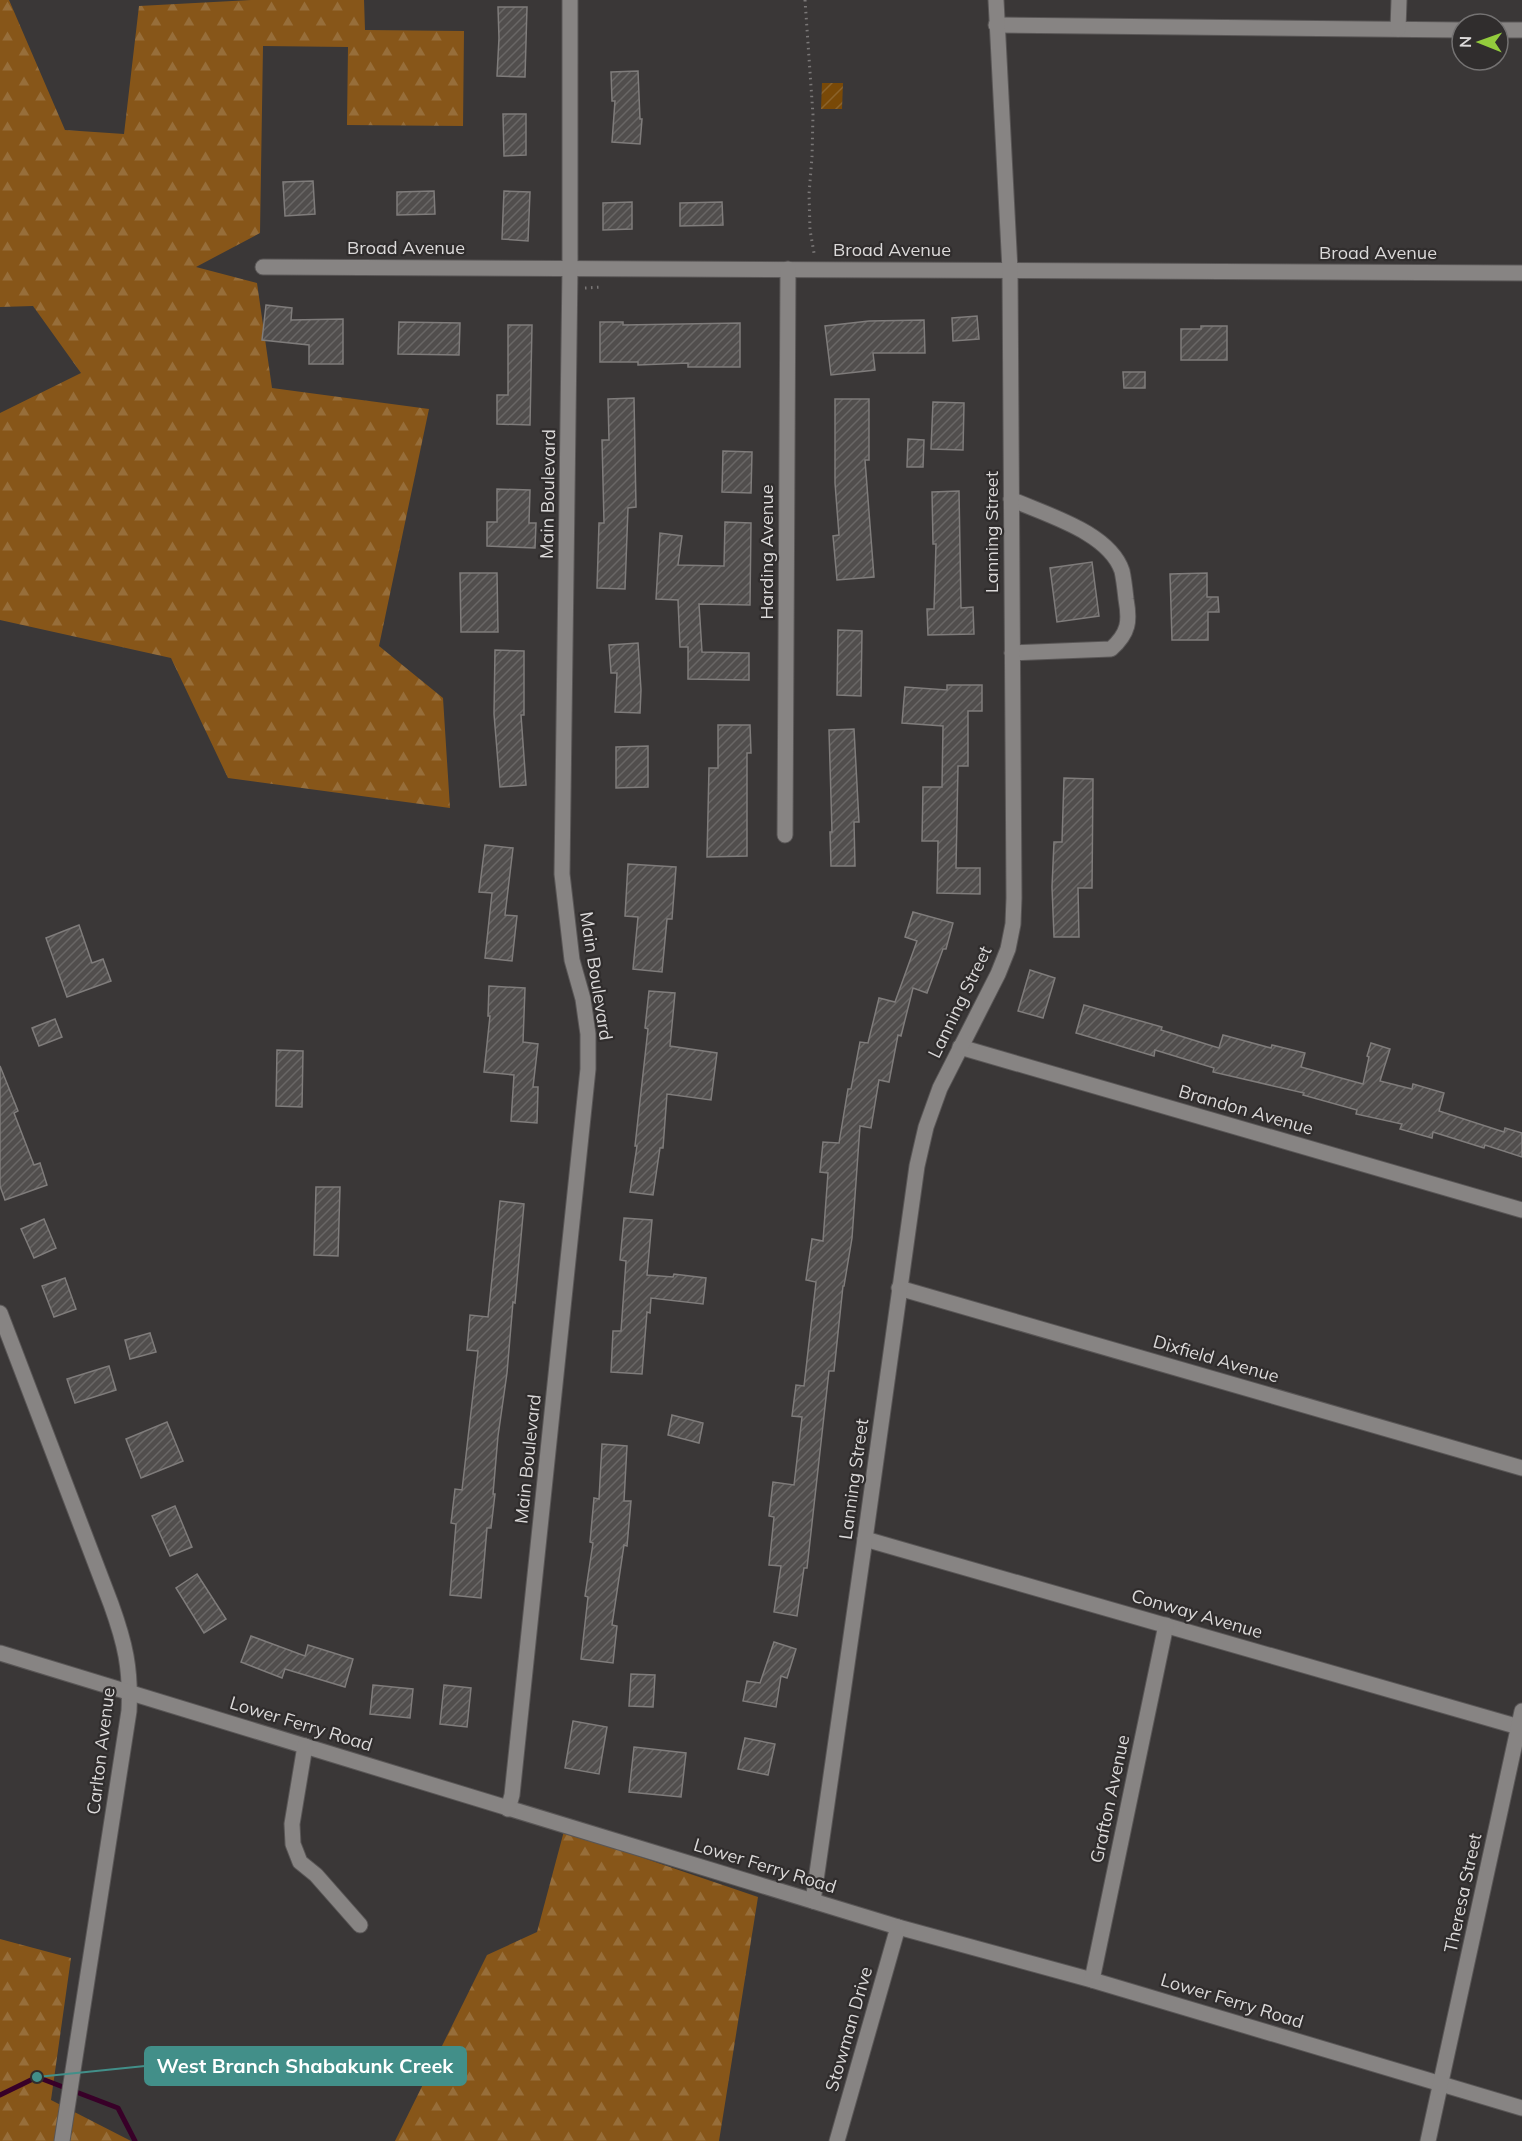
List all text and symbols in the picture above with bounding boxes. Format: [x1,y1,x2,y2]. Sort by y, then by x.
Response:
north arrow [1450,12,1510,72]
text: N [1455,36,1475,48]
street label: Broad Avenue [347,236,465,259]
street label: Broad Avenue [833,238,951,261]
street label: Broad Avenue [1319,241,1437,264]
street label: Main Boulevard [535,429,560,559]
street label: Lanning Street [980,471,1003,593]
street label: Harding Avenue [755,485,778,619]
street label: Main Boulevard [575,910,618,1042]
street label: Lanning Street [923,942,997,1062]
street label: Brandon Avenue [1176,1079,1316,1140]
street label: Dixfield Avenue [1151,1330,1282,1387]
street label: Main Boulevard [509,1393,546,1525]
street label: Lanning Street [834,1417,873,1541]
street label: Conway Avenue [1129,1584,1265,1643]
street label: Carlton Avenue [81,1686,120,1816]
street label: Lower Ferry Road [227,1691,375,1756]
street label: Grafton Avenue [1085,1733,1134,1865]
street label: Theresa Street [1439,1831,1486,1955]
street label: Lower Ferry Road [691,1833,839,1898]
street label: Stowman Drive [820,1964,877,2094]
street label: Lower Ferry Road [1158,1968,1306,2033]
callout: West Branch Shabakunk Creek [145,2047,466,2085]
text: West Branch Shabakunk Creek [157,2053,454,2078]

